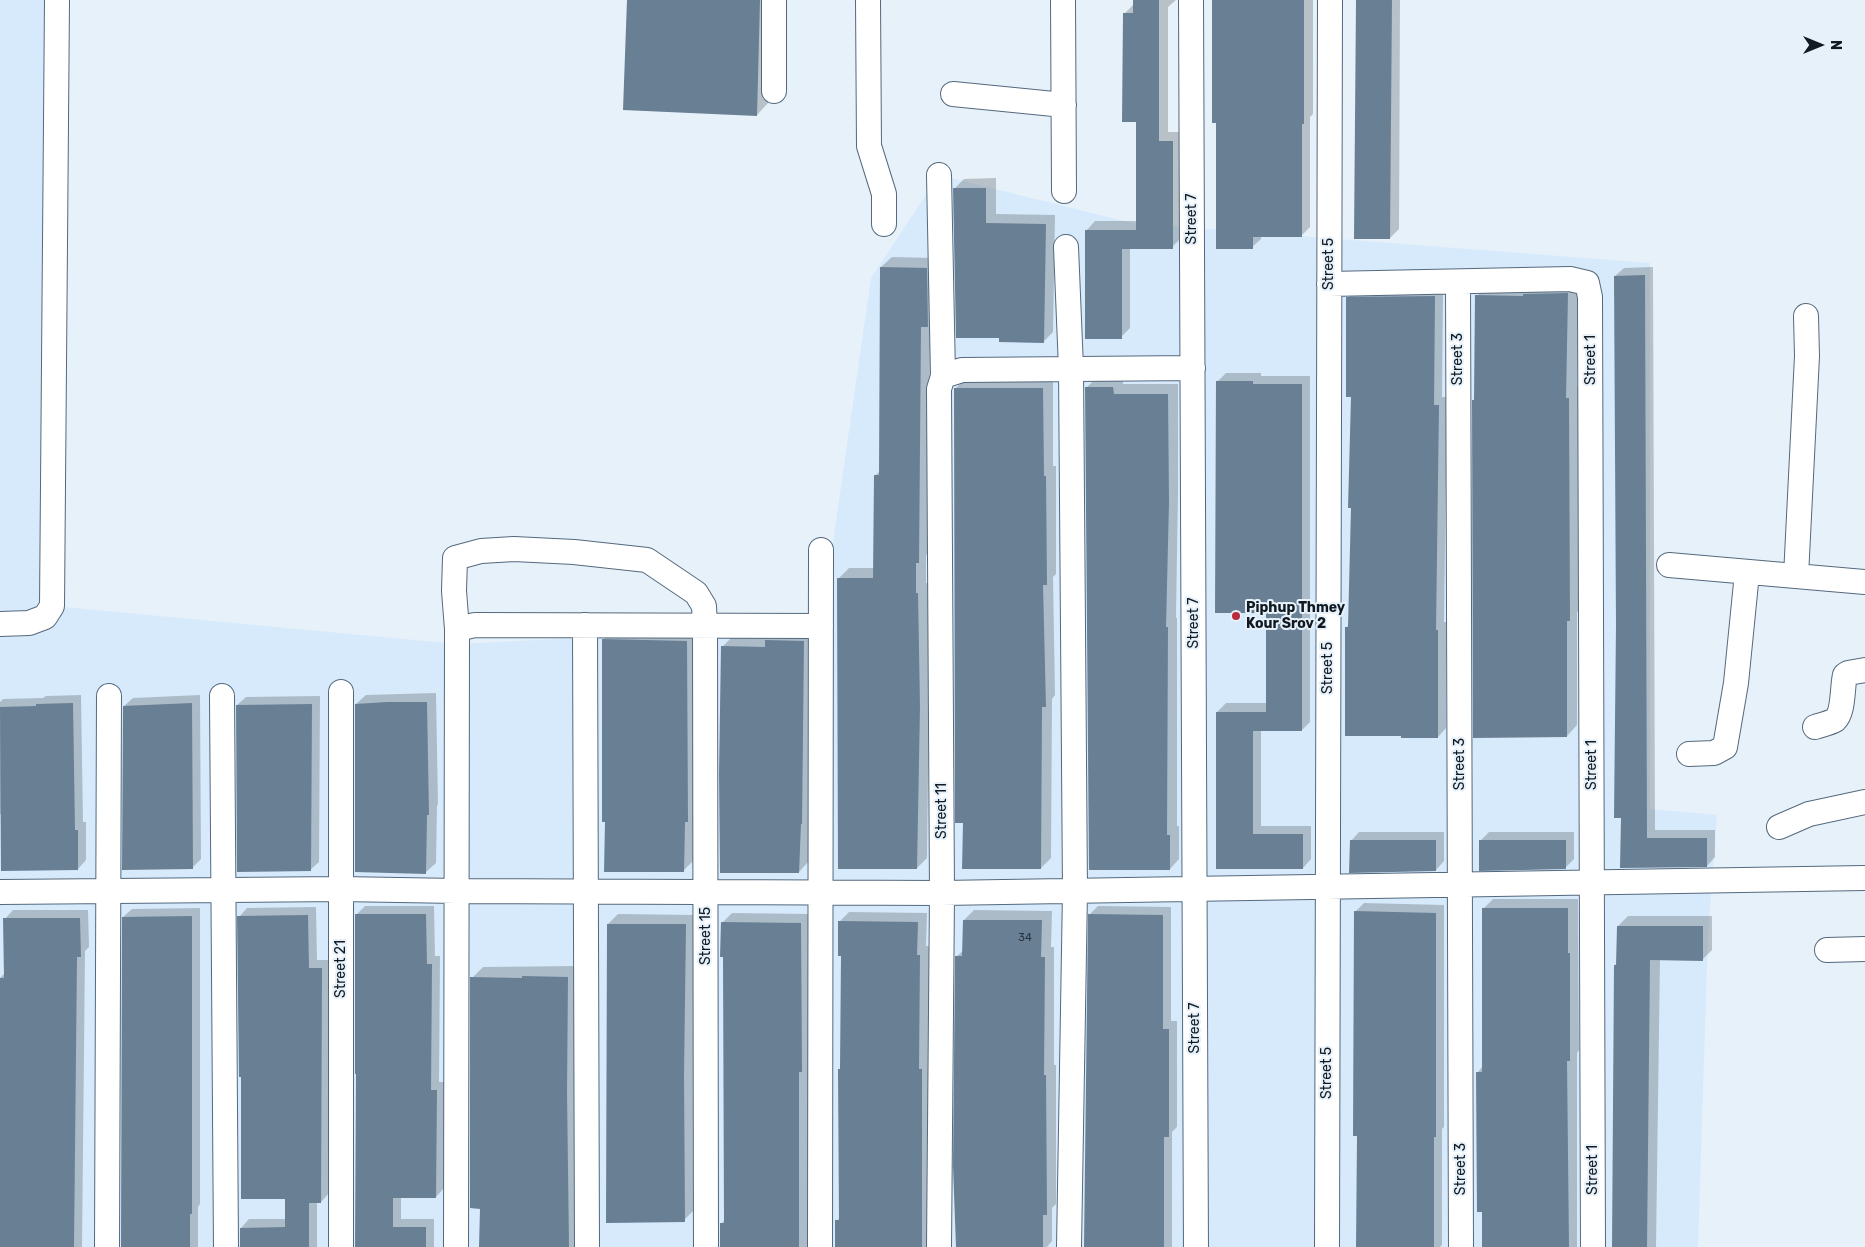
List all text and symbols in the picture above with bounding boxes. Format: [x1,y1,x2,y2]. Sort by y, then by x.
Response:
north arrow [1795,20,1845,70]
text: N [1827,40,1844,50]
street label: Street 7 [1184,193,1200,245]
street label: Street 5 [1321,238,1337,290]
street label: Street 3 [1450,333,1466,385]
street label: Street 1 [1583,335,1599,385]
street label: Street 7 [1186,597,1202,649]
place label: Piphup Thmey Kour Srov 2 [1246,600,1345,632]
marker: Piphup Thmey Kour Srov 2 [1230,610,1242,622]
street label: Street 5 [1320,642,1336,694]
street label: Street 3 [1452,738,1468,790]
street label: Street 1 [1584,740,1600,790]
street label: Street 11 [934,783,950,839]
street label: Street 15 [698,907,714,965]
house number: 34 [1018,931,1032,945]
street label: Street 21 [333,940,349,998]
street label: Street 7 [1187,1002,1203,1054]
street label: Street 5 [1319,1047,1335,1099]
street label: Street 3 [1453,1143,1469,1195]
street label: Street 1 [1585,1145,1601,1195]

